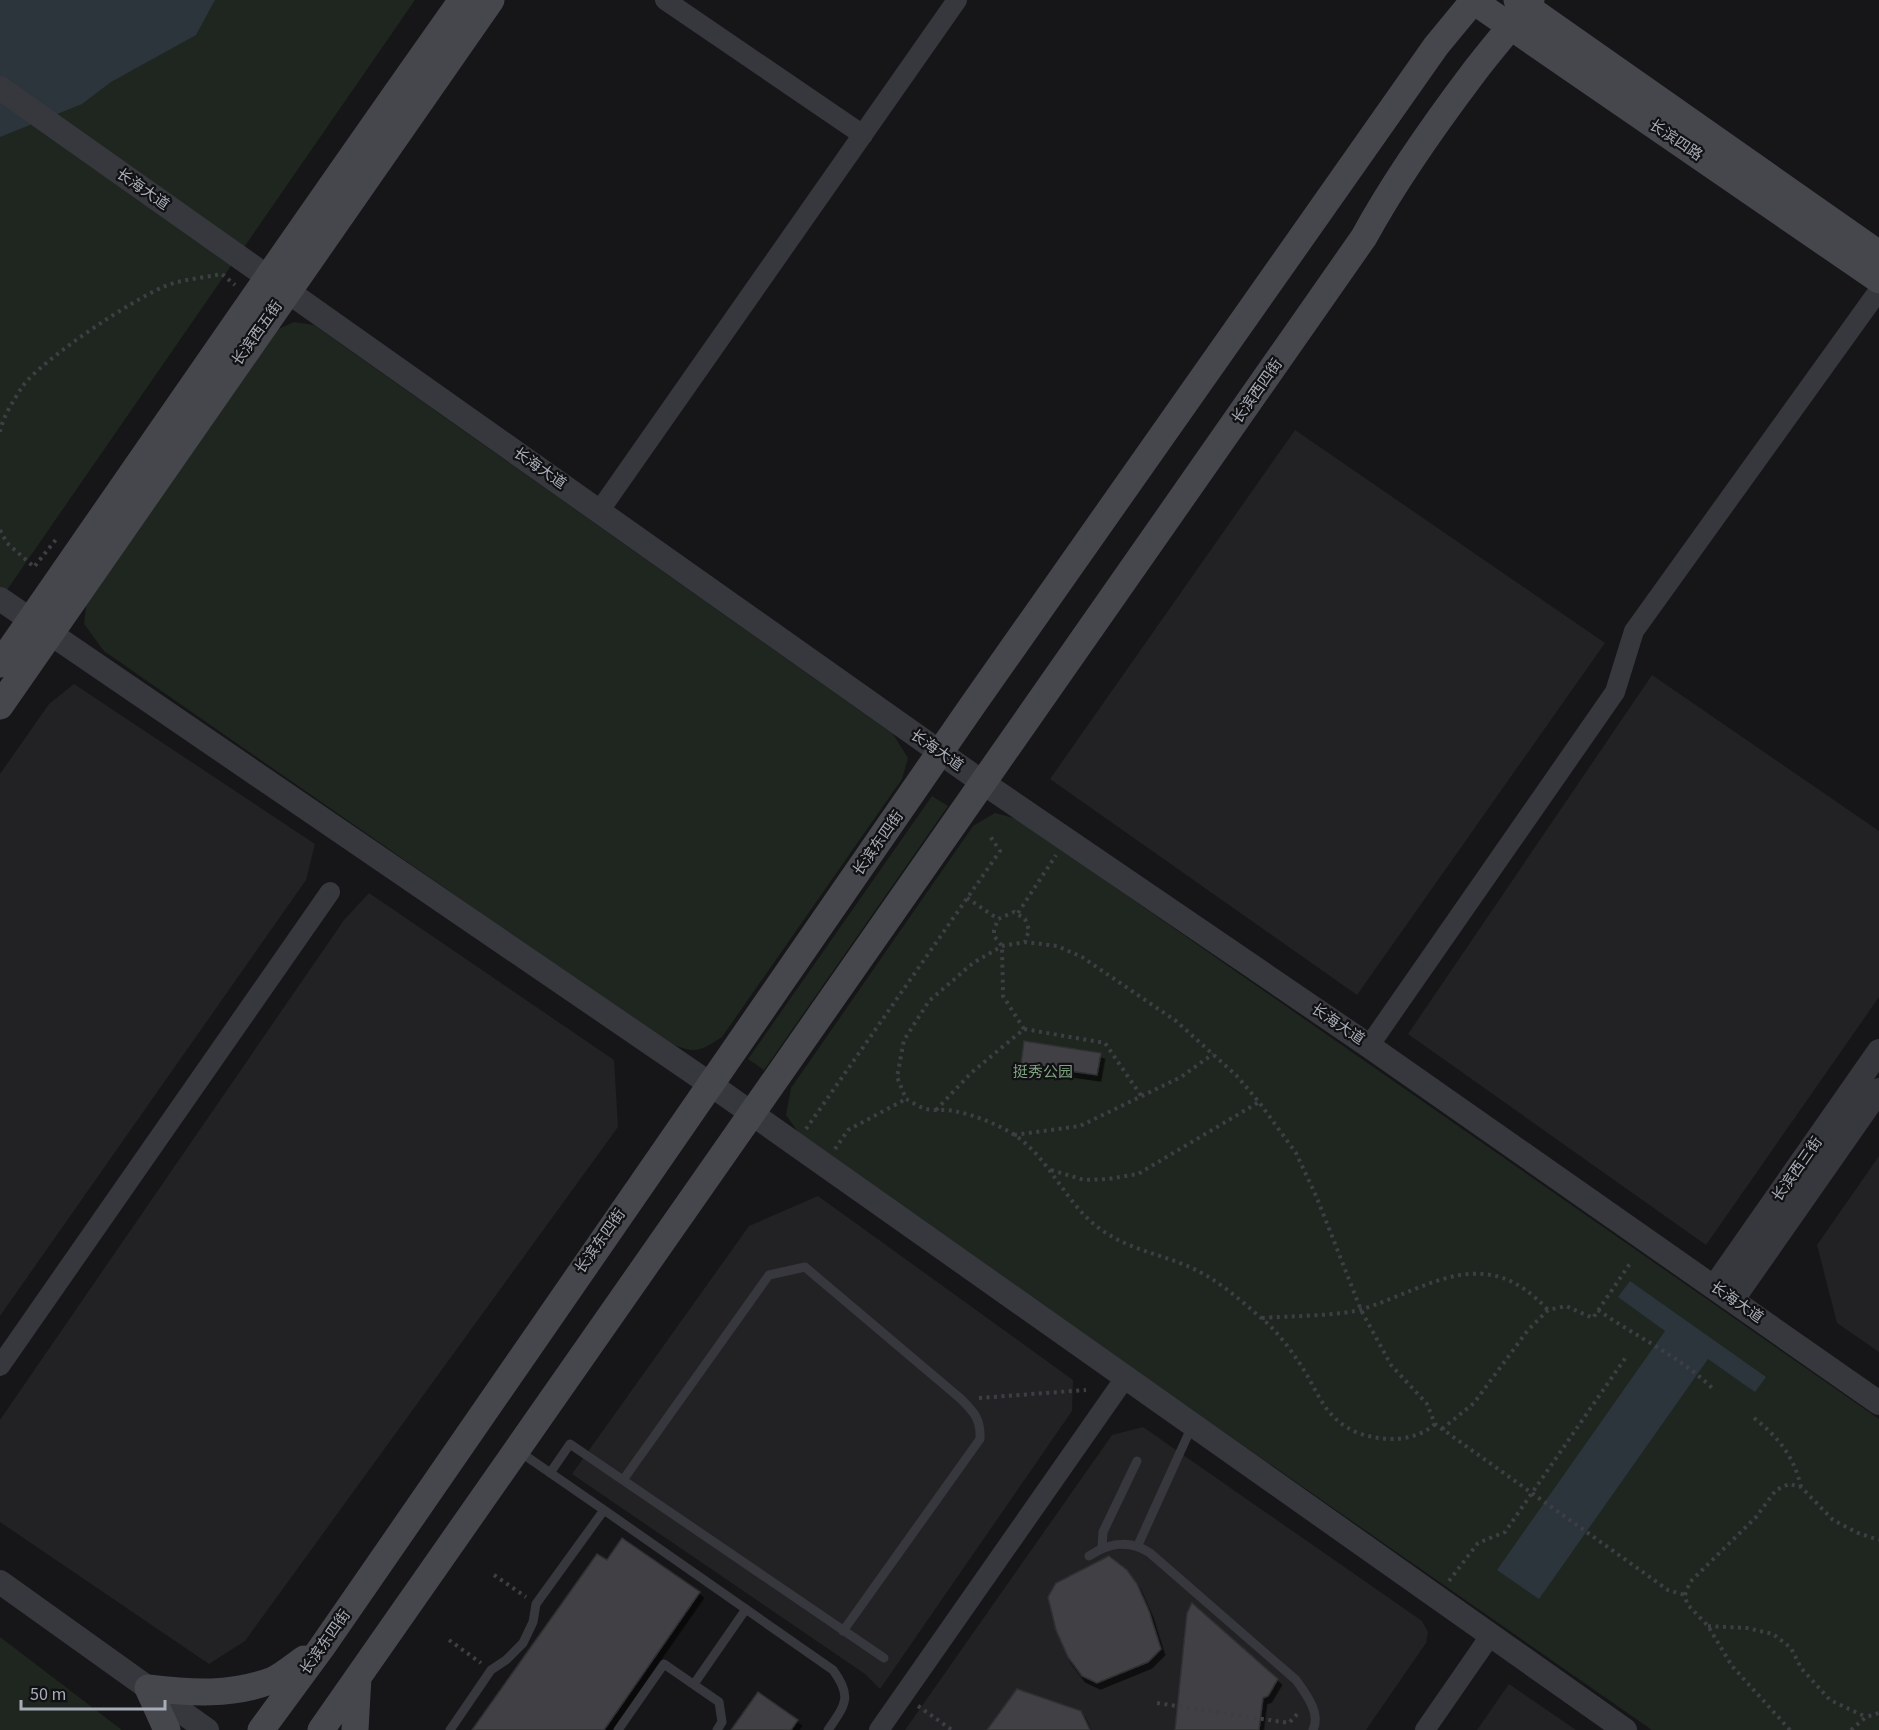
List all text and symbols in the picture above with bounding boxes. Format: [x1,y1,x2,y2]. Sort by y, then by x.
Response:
street label: 长滨四路 [1645,115,1706,166]
street label: 长海大道 [112,164,173,215]
street label: 长滨西五街 [227,297,288,370]
street label: 长滨西四街 [1227,355,1288,428]
street label: 长海大道 [509,443,570,494]
street label: 长海大道 [906,725,967,776]
street label: 长滨东四街 [848,807,909,880]
street label: 长海大道 [1307,999,1368,1050]
park label: 挺秀公园 [1013,1062,1073,1083]
street label: 长滨西三街 [1767,1133,1828,1206]
street label: 长滨东四街 [570,1205,631,1278]
street label: 长海大道 [1706,1277,1767,1328]
street label: 长滨东四街 [295,1606,356,1679]
scale bar [21,1673,165,1711]
text: 50 m [30,1682,66,1707]

